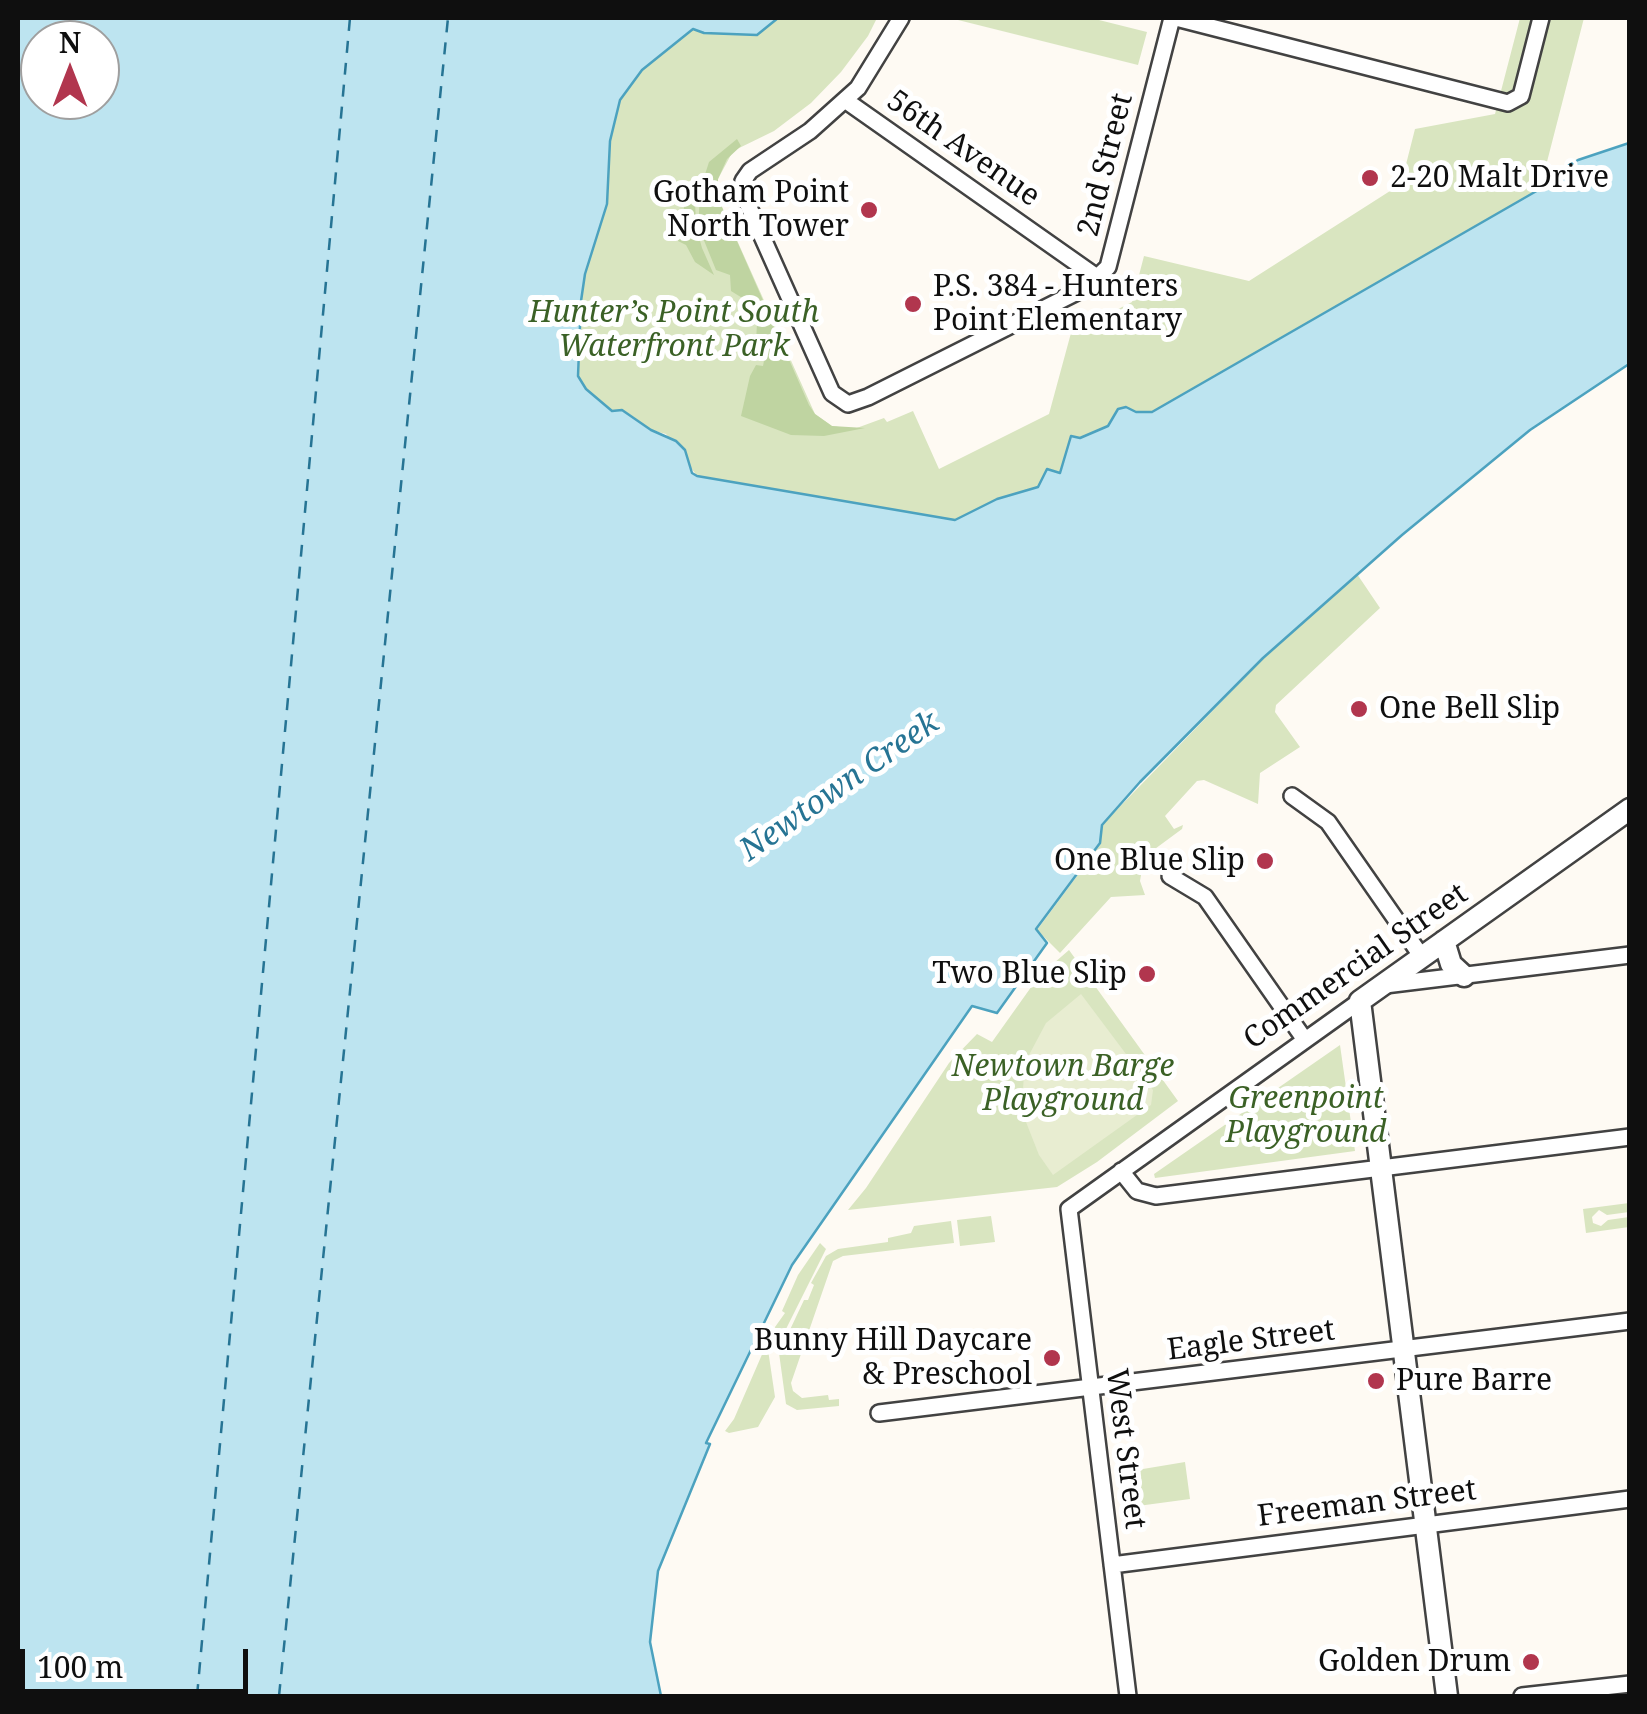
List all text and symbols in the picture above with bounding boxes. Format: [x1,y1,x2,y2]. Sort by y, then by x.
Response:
north arrow [20,20,120,120]
text: N [59,23,81,61]
street label: 56th Avenue [880,83,1046,215]
street label: 2nd Street [1071,90,1141,240]
place label: 2-20 Malt Drive [1390,160,1609,196]
marker: 2-20 Malt Drive [1359,167,1381,189]
place label: Gotham Point North Tower [653,175,849,246]
marker: Gotham Point North Tower [858,199,880,221]
place label: P.S. 384 - Hunters Point Elementary [933,269,1182,340]
marker: P.S. 384 - Hunters Point Elementary [902,293,924,315]
park label: Hunter’s Point South Waterfront Park [529,295,819,366]
place label: One Bell Slip [1379,691,1560,727]
marker: One Bell Slip [1348,698,1370,720]
water label: Newtown Creek [733,704,947,870]
place label: One Blue Slip [1054,843,1245,879]
marker: One Blue Slip [1254,850,1276,872]
street label: Commercial Street [1237,876,1475,1058]
place label: Two Blue Slip [932,956,1127,992]
marker: Two Blue Slip [1136,963,1158,985]
park label: Newtown Barge Playground [952,1049,1174,1120]
park label: Greenpoint Playground [1226,1081,1386,1152]
street label: Eagle Street [1165,1313,1337,1369]
place label: Bunny Hill Daycare & Preschool [754,1323,1032,1394]
marker: Bunny Hill Daycare & Preschool [1041,1347,1063,1369]
place label: Pure Barre [1396,1363,1552,1399]
street label: West Street [1097,1367,1153,1531]
marker: Pure Barre [1365,1370,1387,1392]
street label: Freeman Street [1256,1473,1478,1535]
scale bar [25,1629,252,1691]
place label: Golden Drum [1318,1644,1511,1680]
text: 100 m [37,1646,123,1687]
marker: Golden Drum [1520,1651,1542,1673]

